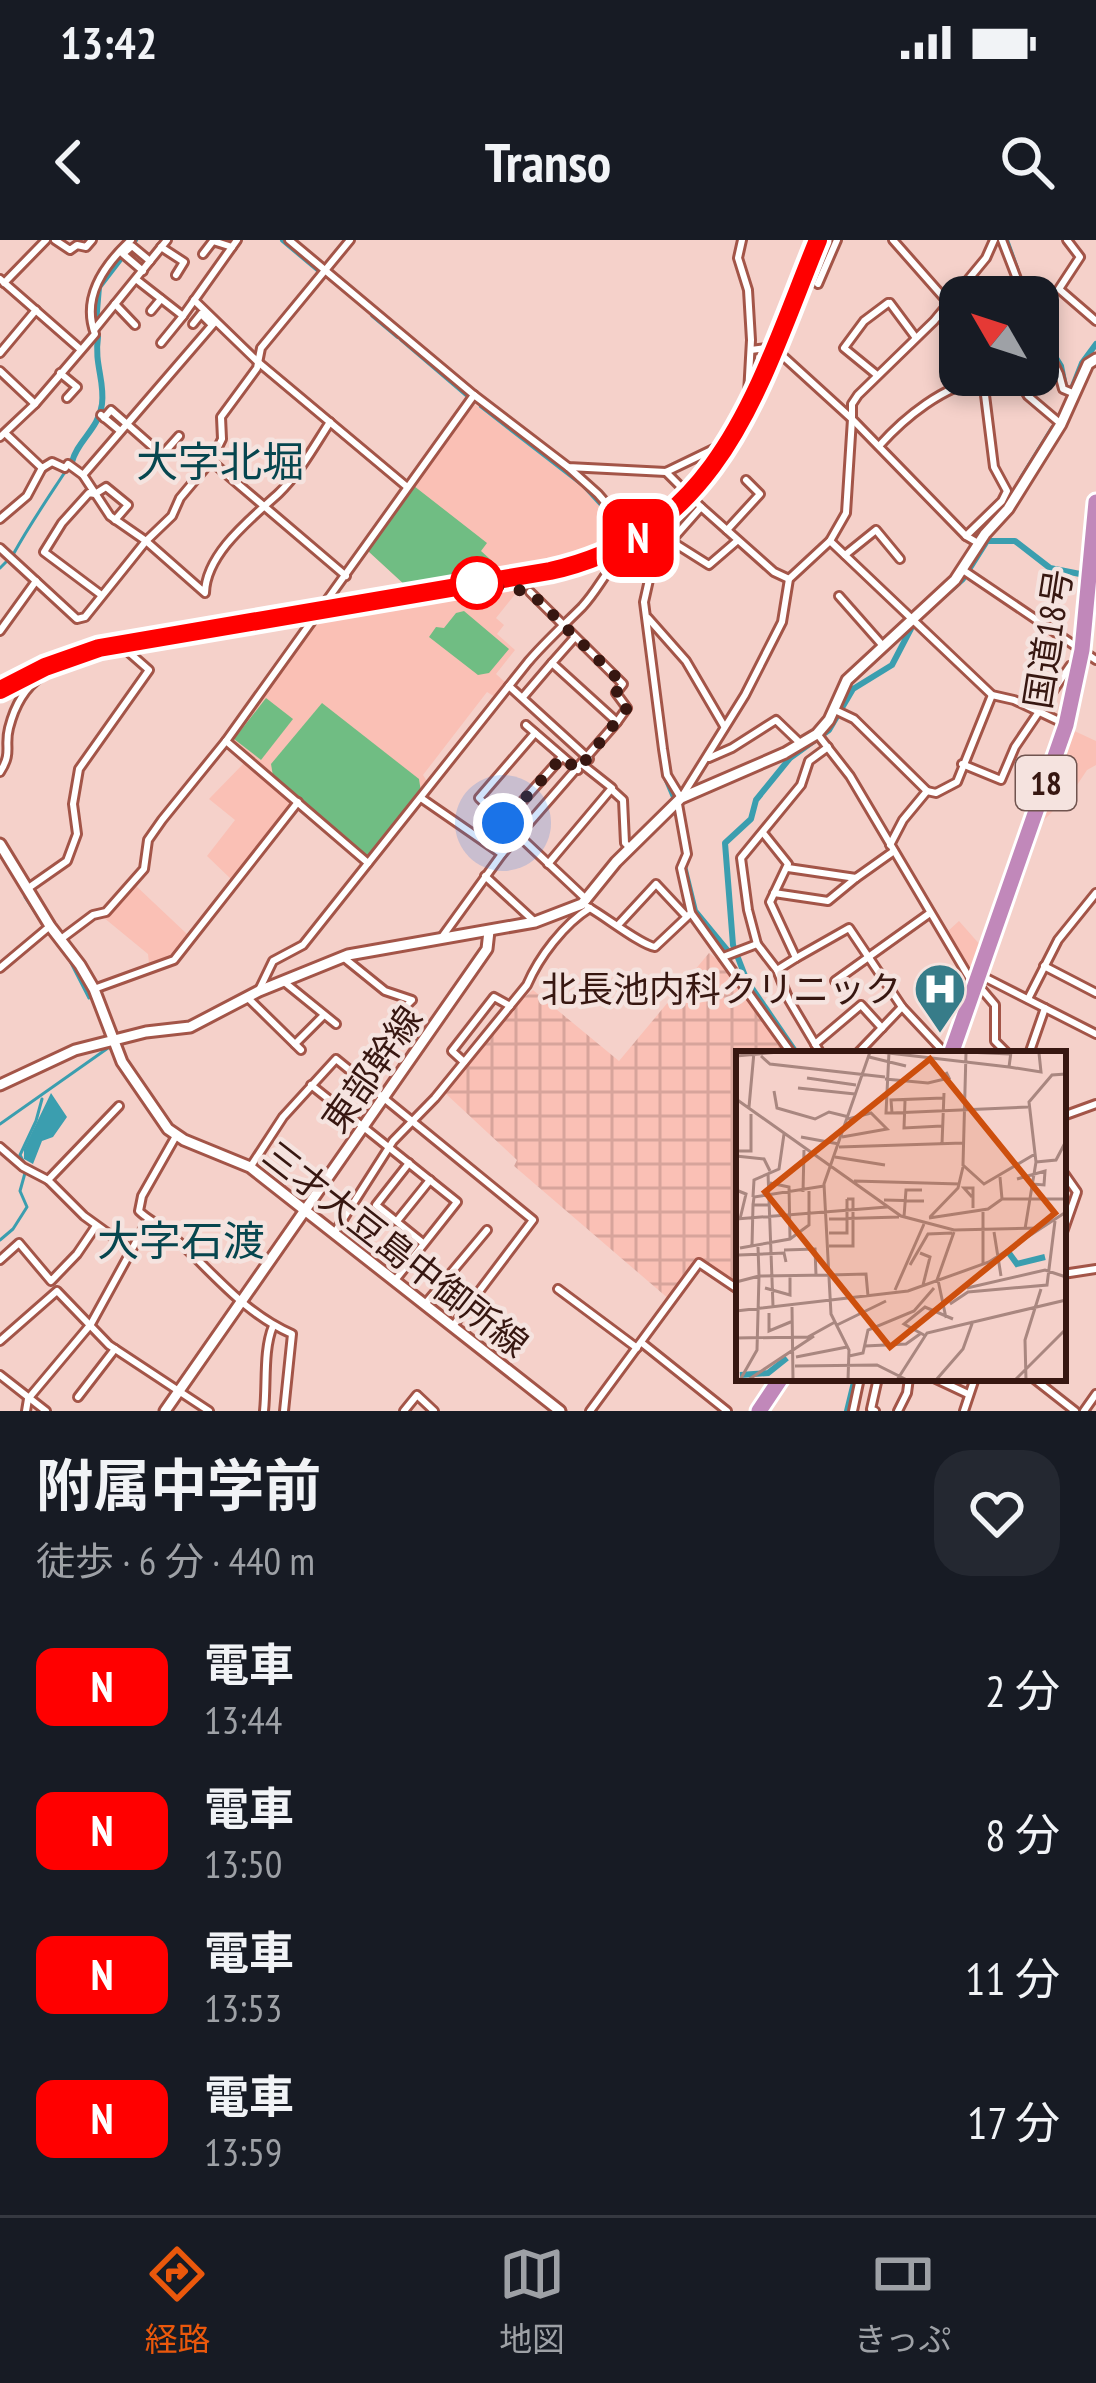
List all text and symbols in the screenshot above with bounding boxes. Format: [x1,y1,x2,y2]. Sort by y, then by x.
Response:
text: 13:42 [60,13,157,71]
text: Transo [485,127,611,197]
icon: back [36,129,102,195]
icon: search [994,129,1060,195]
north arrow [939,276,1059,396]
map controls [939,276,1059,396]
district label: 大字北堀 [136,434,304,489]
line badge: N [599,499,677,577]
text: N [627,510,649,565]
unlabelled marker [452,558,502,608]
street label: 国道18号 [1013,566,1082,712]
road number: 18 [1016,756,1076,810]
your location [473,793,533,853]
hospital icon: 北長池内科クリニック [912,961,968,1035]
place label: 北長池内科クリニック [541,965,901,1012]
street label: 東部幹線 [311,996,432,1141]
inset map [736,1051,1066,1381]
street label: 三才大豆島中御所線 [254,1130,538,1367]
district label: 大字石渡 [97,1213,265,1268]
text: 附属中学前 [36,1448,321,1522]
button: heart [934,1450,1060,1576]
text: 徒歩 · 6 分 · 440 m [36,1535,315,1586]
text: 電車 [204,1635,294,1693]
text: N [91,1659,113,1714]
text: 2 分 [985,1661,1060,1719]
text: 13:44 [204,1694,282,1745]
text: 電車 [204,1779,294,1837]
text: N [91,1803,113,1858]
text: 8 分 [985,1805,1060,1863]
text: 13:50 [204,1838,282,1889]
text: 電車 [204,1923,294,1981]
text: N [91,1947,113,2002]
text: 11 分 [965,1949,1060,2007]
text: 13:53 [204,1982,282,2033]
text: 電車 [204,2067,294,2125]
text: N [91,2091,113,2146]
text: 17 分 [967,2093,1060,2151]
text: 13:59 [204,2126,282,2177]
tab: 経路 [144,2241,210,2361]
tab: 地図 [499,2241,565,2361]
tab: きっぷ [854,2241,952,2361]

